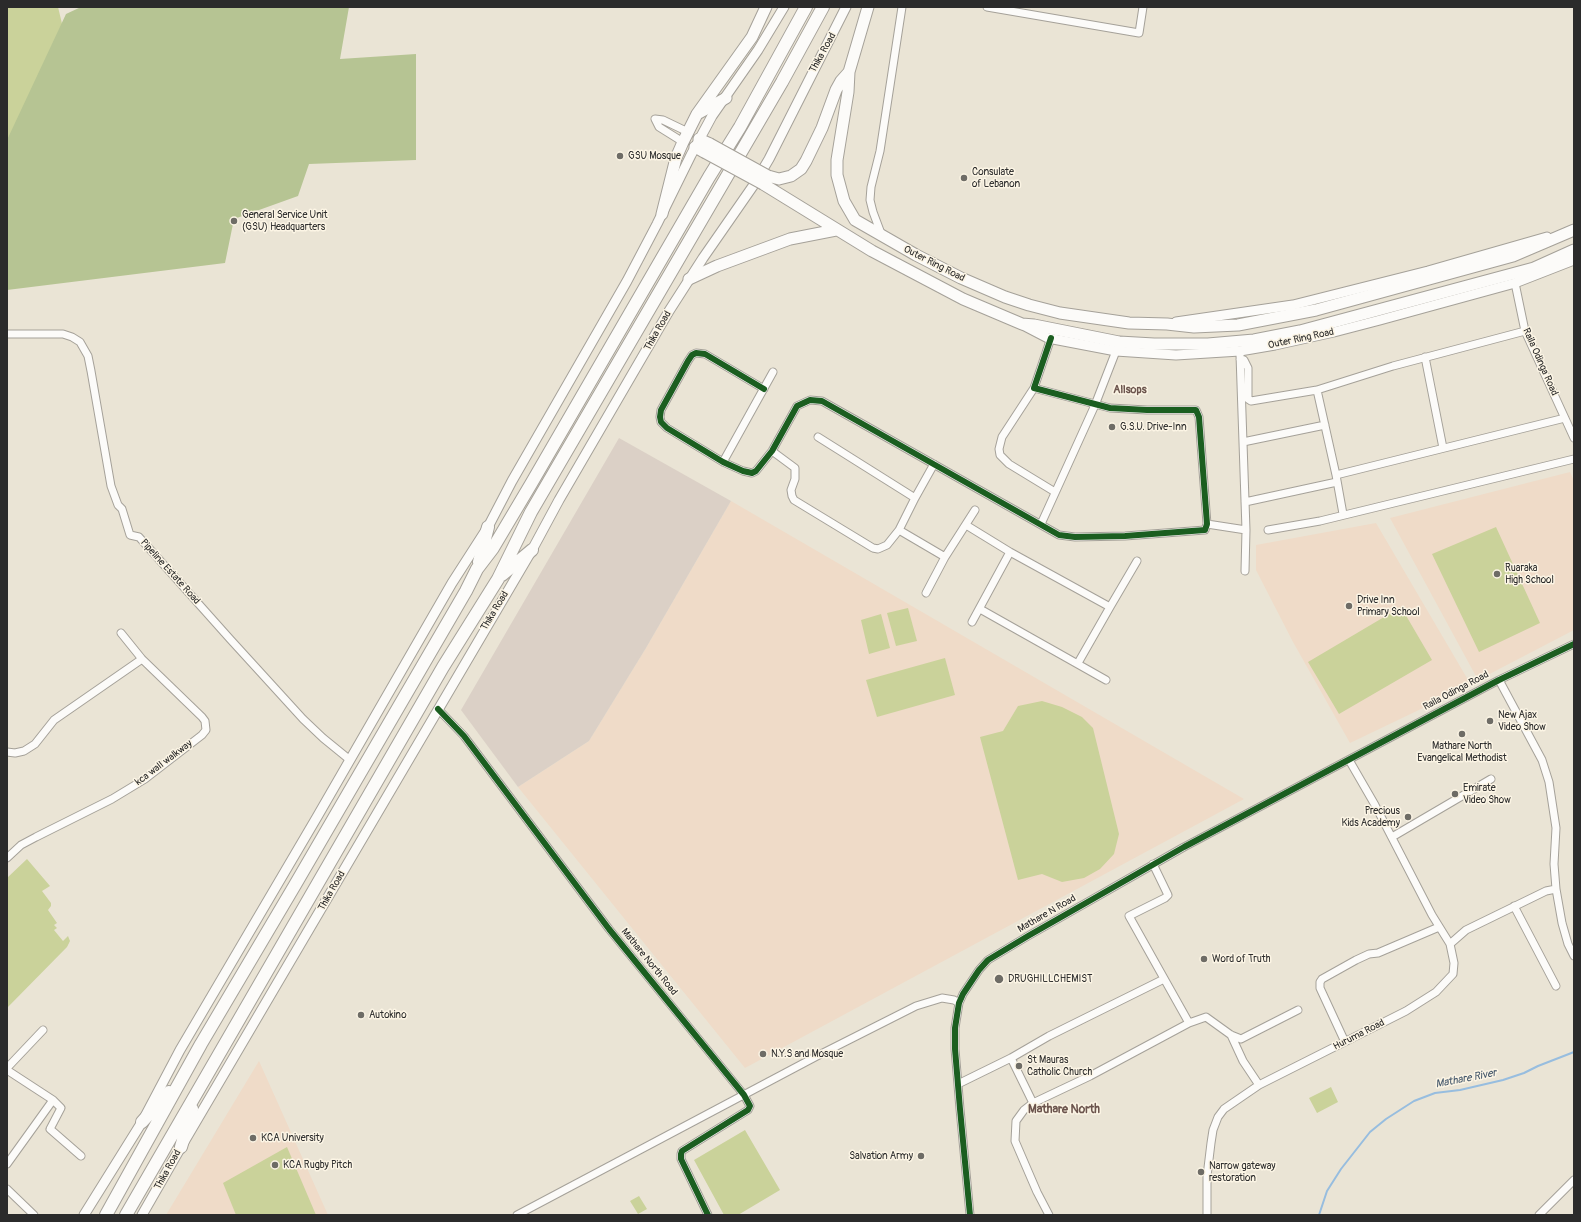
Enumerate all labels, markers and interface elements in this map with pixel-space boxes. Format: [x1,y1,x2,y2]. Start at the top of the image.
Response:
street label: Thika Road [807,31,839,75]
place label: GSU Mosque [628,150,681,162]
marker: GSU Mosque [615,151,625,161]
place label: Consulate of Lebanon [972,166,1020,190]
marker: Consulate of Lebanon [959,173,969,183]
place label: General Service Unit (GSU) Headquarters [242,209,328,232]
marker: General Service Unit (GSU) Headquarters [229,216,239,226]
street label: Outer Ring Road [901,243,967,285]
street label: Thika Road [642,309,674,353]
street label: Outer Ring Road [1267,326,1335,352]
street label: Raila Odinga Road [1520,326,1560,398]
district label: Allsops [1113,383,1147,397]
place label: G.S.U. Drive-Inn [1120,421,1187,433]
marker: G.S.U. Drive-Inn [1107,422,1117,432]
street label: Pipeline Estate Road [138,537,202,607]
place label: Ruaraka High School [1505,562,1554,586]
marker: Ruaraka High School [1492,569,1502,579]
street label: Thika Road [479,589,511,633]
place label: Drive Inn Primary School [1357,594,1420,618]
marker: Drive Inn Primary School [1344,601,1354,611]
street label: Raila Odinga Road [1421,669,1491,713]
place label: New Ajax Video Show [1498,709,1546,732]
marker: New Ajax Video Show [1485,716,1495,726]
marker: Mathare North Evangelical Methodist [1457,729,1467,739]
street label: kca wall walkway [133,738,195,788]
place label: Mathare North Evangelical Methodist [1417,740,1507,764]
place label: Emirate Video Show [1463,782,1511,806]
marker: Emirate Video Show [1450,789,1460,799]
place label: Precious Kids Academy [1341,805,1400,828]
marker: Precious Kids Academy [1403,812,1413,822]
street label: Thika Road [316,869,348,913]
street label: Mathare N Road [1016,893,1078,935]
street label: Mathare North Road [618,926,680,998]
place label: Word of Truth [1212,953,1271,965]
marker: Word of Truth [1199,954,1209,964]
marker: DRUGHILLCHEMIST [993,973,1005,985]
place label: DRUGHILLCHEMIST [1008,973,1093,985]
place label: Autokino [369,1009,407,1021]
marker: Autokino [356,1010,366,1020]
street label: Huruma Road [1331,1017,1387,1053]
place label: N.Y.S and Mosque [771,1048,843,1060]
marker: N.Y.S and Mosque [758,1049,768,1059]
place label: St Mauras Catholic Church [1027,1054,1092,1078]
marker: St Mauras Catholic Church [1014,1061,1024,1071]
water label: Mathare River [1434,1067,1498,1091]
district label: Mathare North [1028,1103,1100,1117]
place label: KCA University [261,1132,324,1144]
marker: KCA University [248,1133,258,1143]
street label: Thika Road [152,1148,184,1192]
place label: Salvation Army [849,1150,913,1162]
marker: Salvation Army [916,1151,926,1161]
place label: KCA Rugby Pitch [283,1159,352,1171]
marker: KCA Rugby Pitch [270,1160,280,1170]
place label: Narrow gateway restoration [1209,1160,1276,1184]
marker: Narrow gateway restoration [1196,1167,1206,1177]

